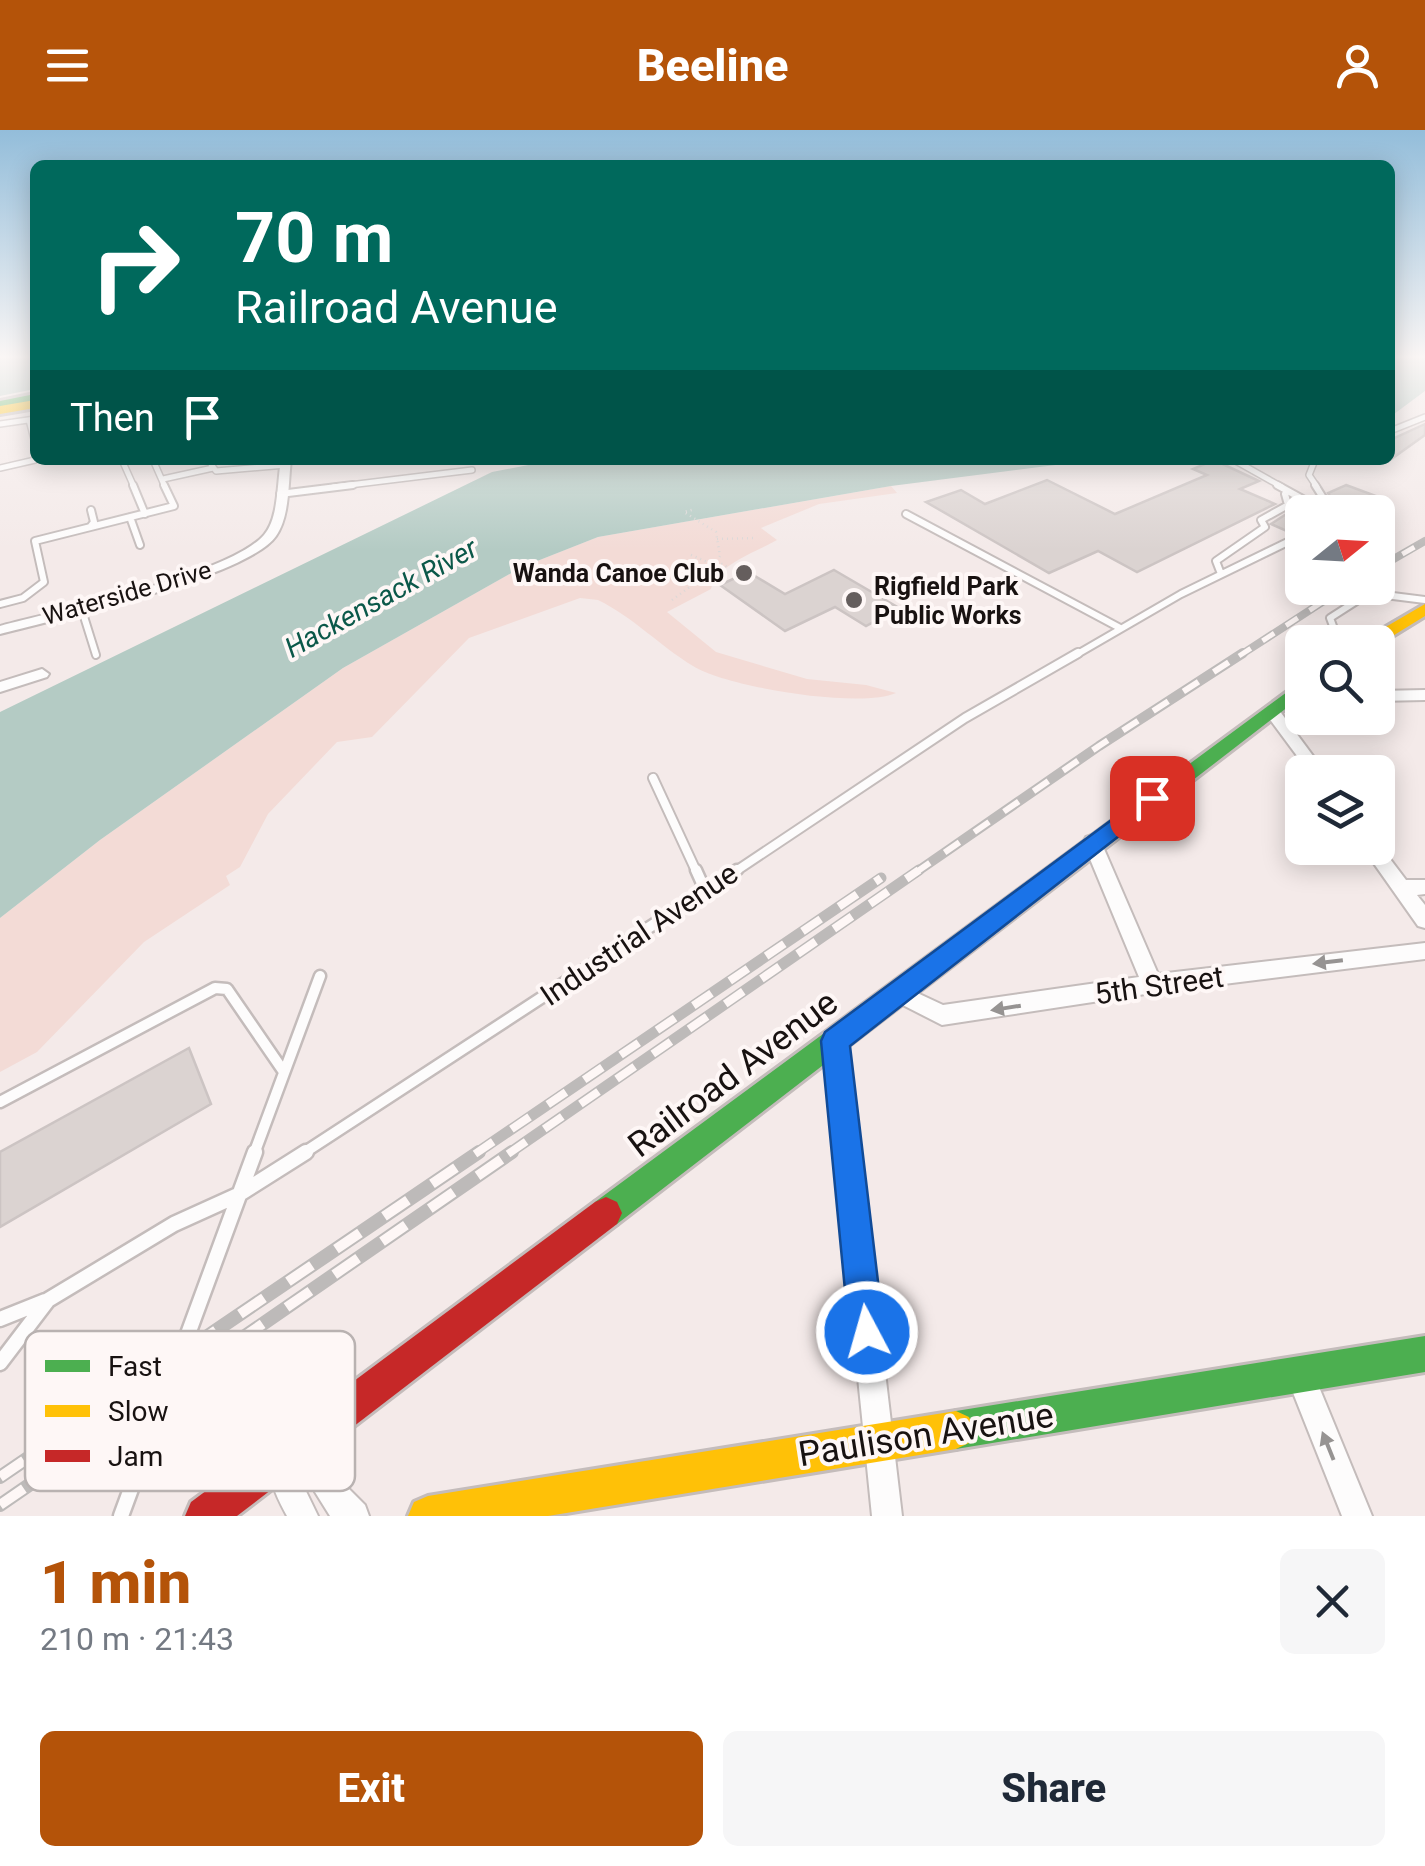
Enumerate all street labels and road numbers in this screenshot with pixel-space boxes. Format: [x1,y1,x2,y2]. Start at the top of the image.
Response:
street label: Waterside Drive [39,555,215,631]
street label: Industrial Avenue [534,855,744,1013]
street label: 5th Street [1092,959,1226,1011]
street label: Railroad Avenue [620,982,846,1166]
street label: Paulison Avenue [796,1395,1056,1475]

